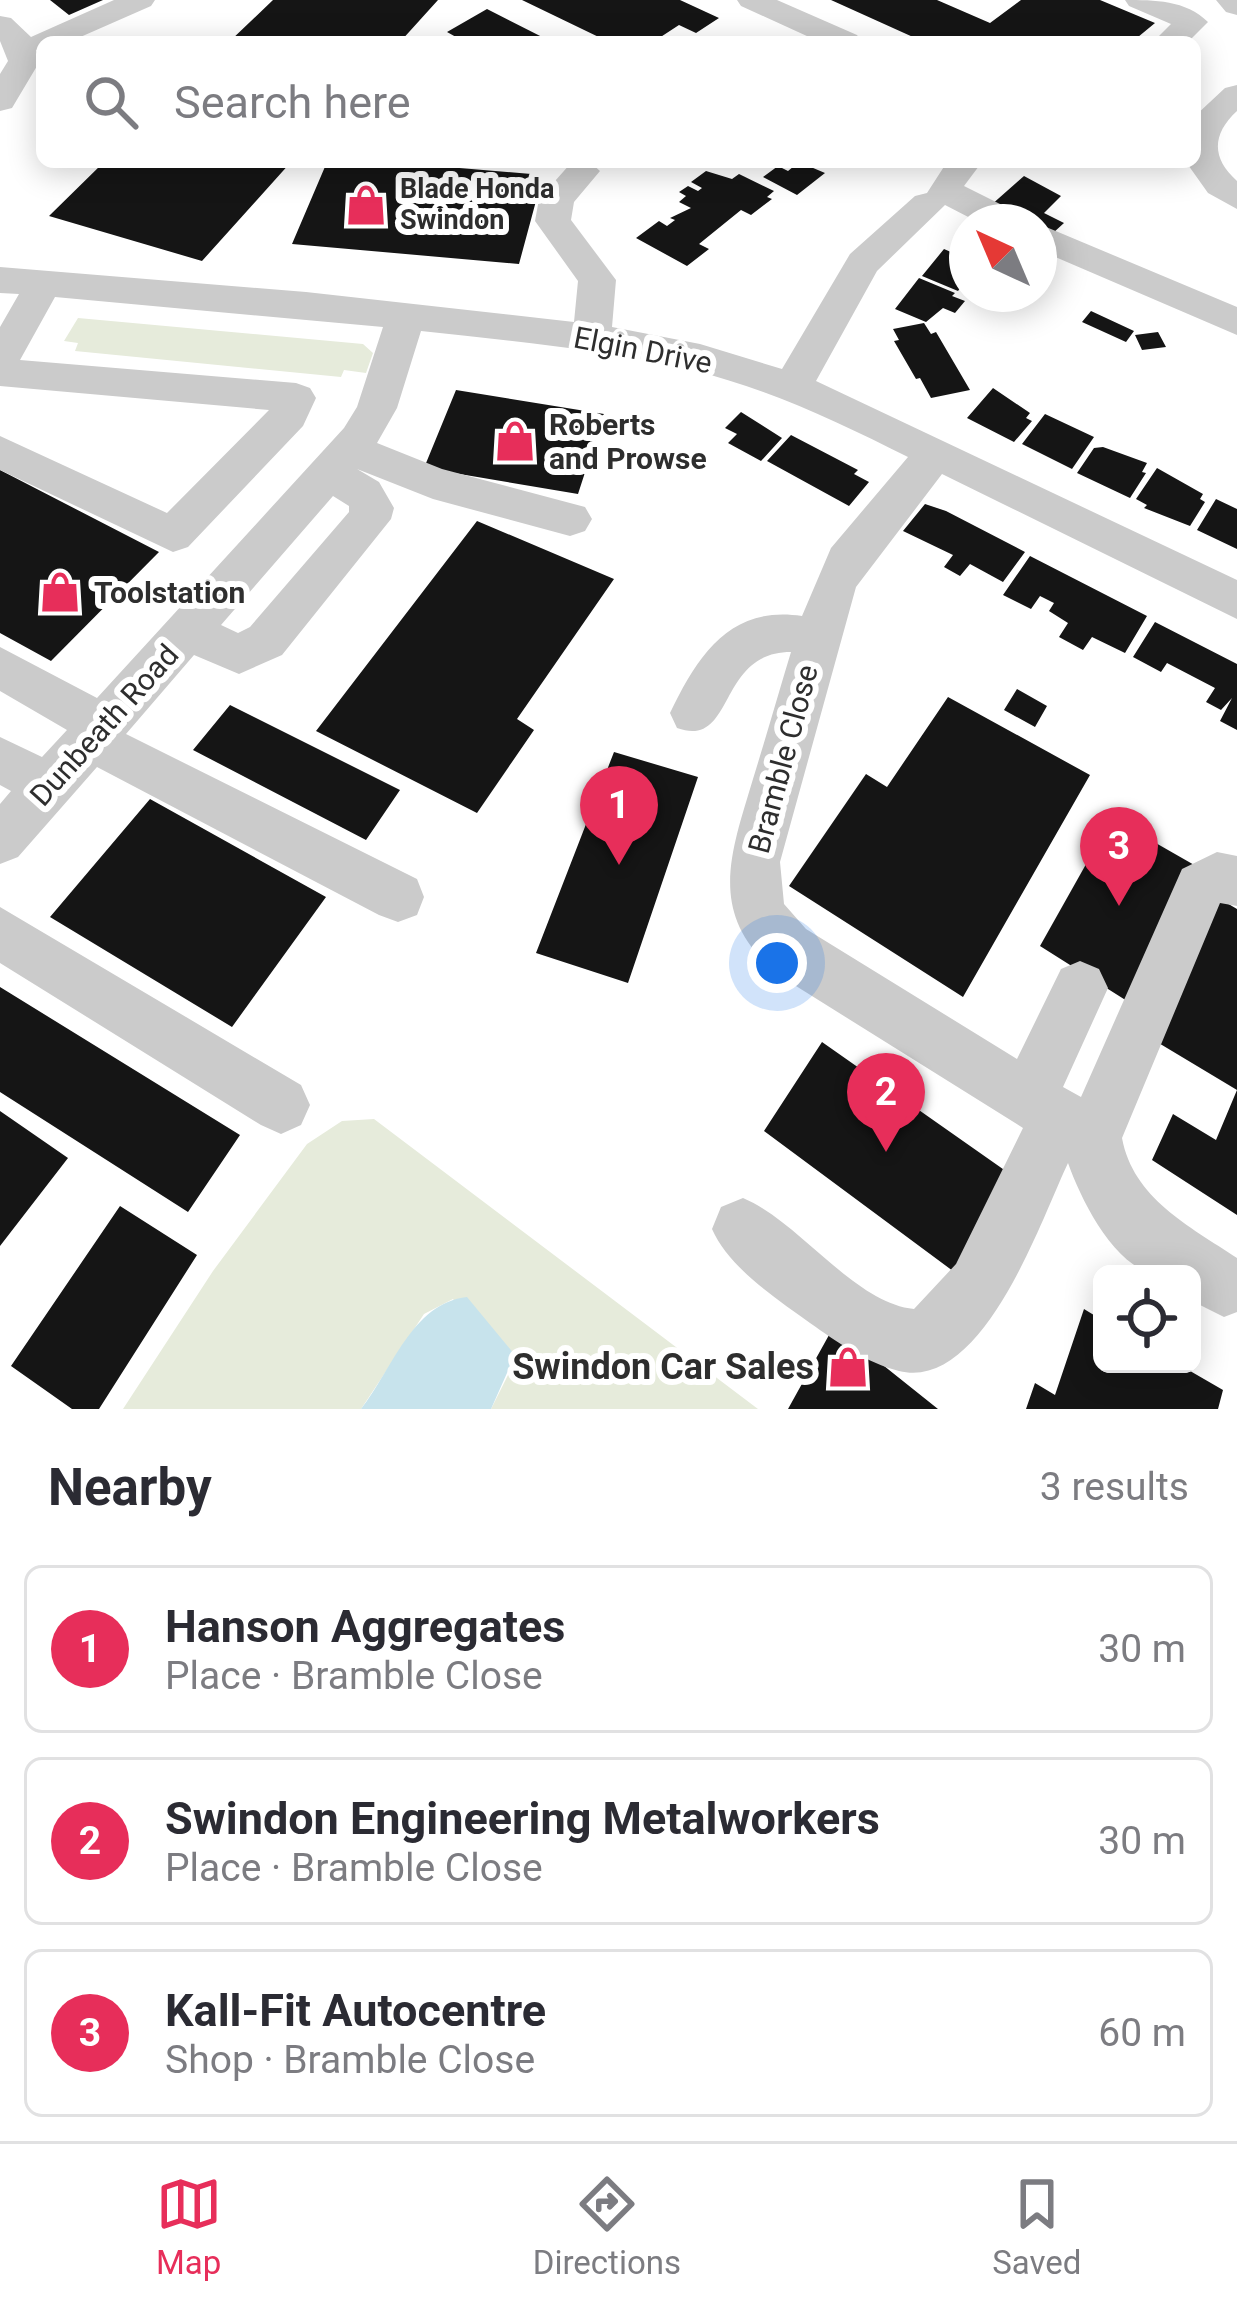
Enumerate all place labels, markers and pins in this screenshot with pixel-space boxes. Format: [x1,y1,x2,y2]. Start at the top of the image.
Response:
place label: Blade Honda Swindon [400,173,554,236]
shop icon: Blade Honda Swindon [343,182,389,228]
place label: Roberts and Prowse [549,407,707,476]
shop icon: Roberts and Prowse [492,418,538,464]
shop icon: Toolstation [37,569,83,615]
place label: Toolstation [94,575,245,610]
pin: 1 [580,766,658,865]
pin: 3 [1080,807,1158,906]
pin: 2 [847,1053,925,1152]
shop icon: Swindon Car Sales [825,1344,871,1390]
place label: Swindon Car Sales [512,1346,814,1388]

